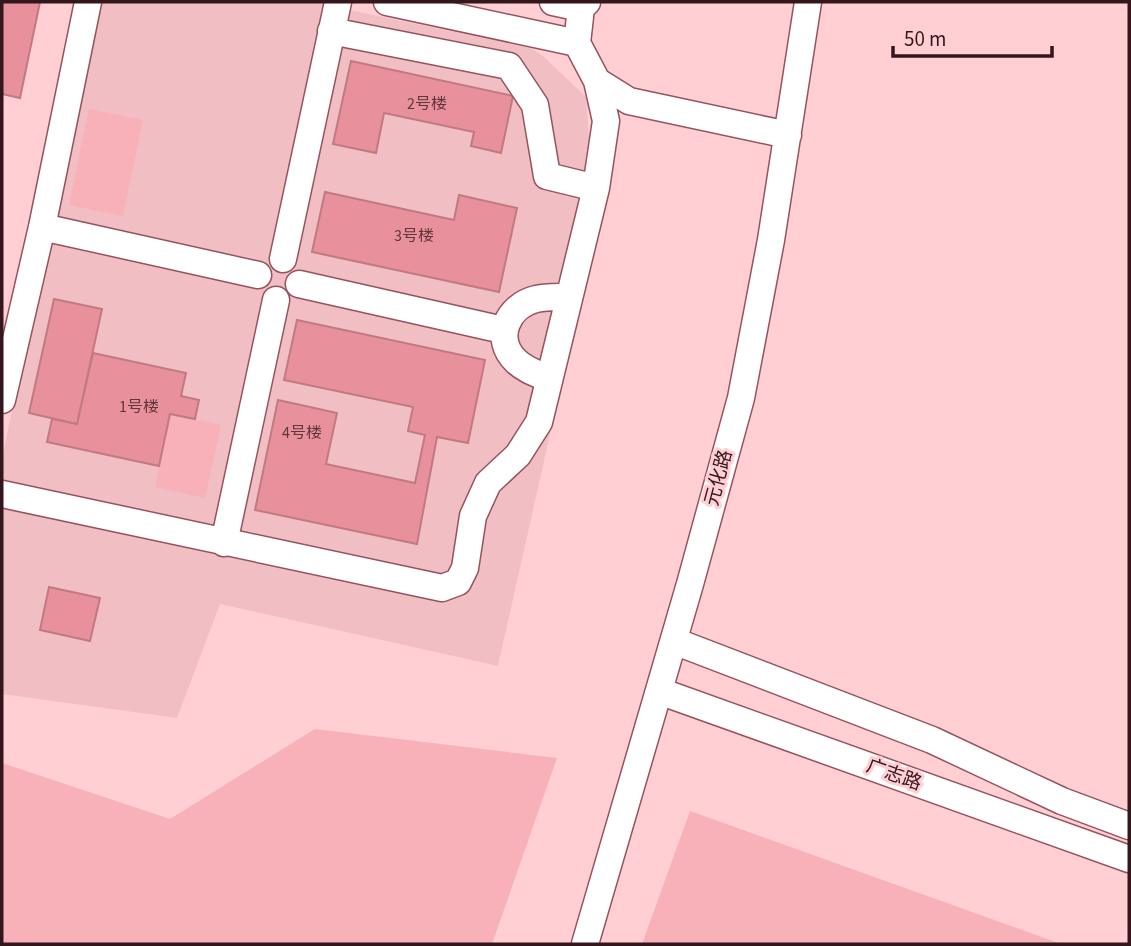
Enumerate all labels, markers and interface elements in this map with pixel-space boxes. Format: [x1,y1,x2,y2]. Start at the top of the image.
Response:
scale bar [893,14,1052,58]
text: 50 m [904,24,946,54]
house number: 2号楼 [407,93,447,115]
house number: 3号楼 [394,225,434,247]
house number: 1号楼 [119,396,159,418]
house number: 4号楼 [282,422,322,444]
street label: 元化路 [699,447,739,509]
street label: 广志路 [863,753,925,797]

